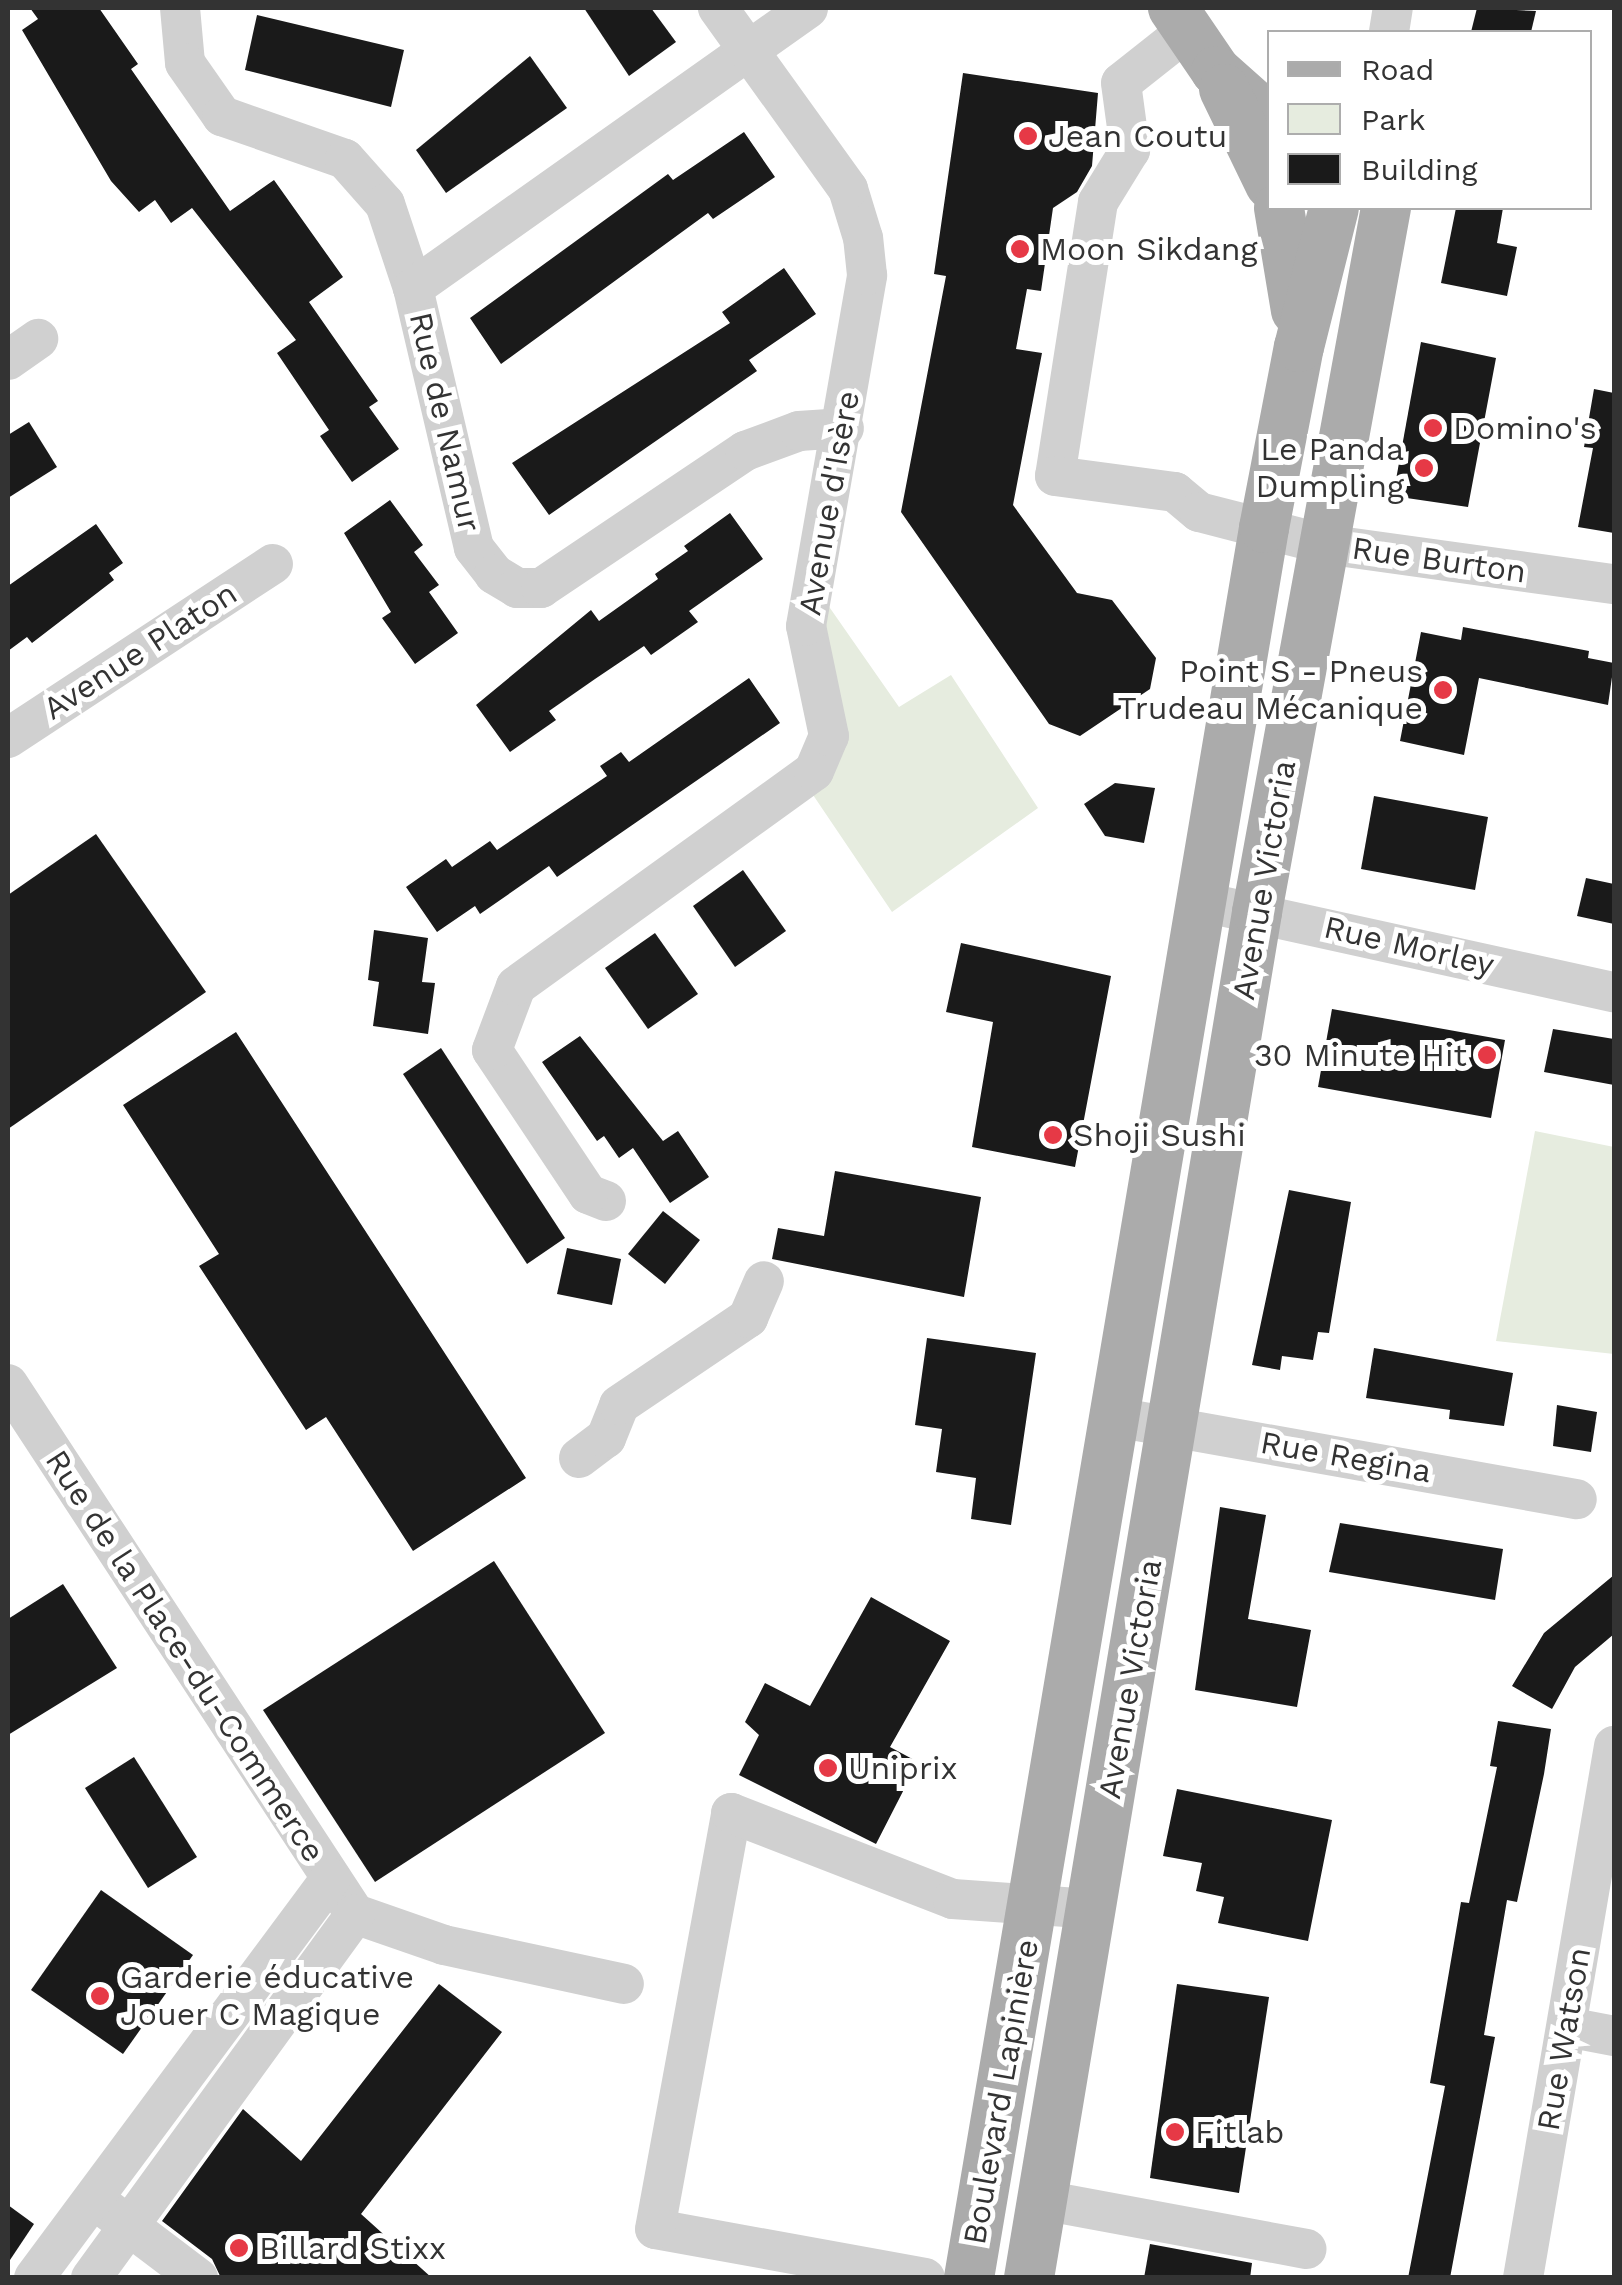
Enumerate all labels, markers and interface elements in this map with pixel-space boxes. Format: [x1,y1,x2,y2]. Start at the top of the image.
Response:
legend [1267,30,1592,210]
text: Road [1361,52,1434,87]
text: Park [1361,102,1426,137]
place label: Jean Coutu [1048,117,1227,155]
marker: Jean Coutu [1017,125,1039,147]
text: Building [1361,152,1478,187]
place label: Moon Sikdang [1040,230,1258,268]
marker: Moon Sikdang [1009,238,1031,260]
street label: Rue de Namur [401,308,489,536]
street label: Avenue d'Isère [790,388,868,618]
place label: Domino's [1453,409,1597,447]
marker: Domino's [1422,417,1444,439]
place label: Le Panda Dumpling [1255,431,1404,506]
marker: Le Panda Dumpling [1413,457,1435,479]
street label: Rue Burton [1350,529,1528,591]
street label: Avenue Platon [36,574,244,728]
place label: Point S - Pneus Trudeau Mécanique [1118,653,1423,728]
marker: Point S - Pneus Trudeau Mécanique [1432,679,1454,701]
street label: Avenue Victoria [1224,757,1304,1003]
street label: Rue Morley [1320,908,1498,984]
place label: 30 Minute Hit [1254,1036,1467,1074]
marker: 30 Minute Hit [1476,1044,1498,1066]
place label: Shoji Sushi [1073,1116,1246,1154]
marker: Shoji Sushi [1042,1124,1064,1146]
street label: Rue Regina [1258,1423,1434,1491]
street label: Rue de la Place-du-Commerce [37,1443,333,1869]
street label: Avenue Victoria [1090,1556,1170,1802]
place label: Uniprix [848,1749,958,1787]
marker: Uniprix [817,1757,839,1779]
street label: Boulevard Lapinière [955,1936,1047,2248]
street label: Rue Watson [1529,1944,1599,2134]
place label: Garderie éducative Jouer C Magique [120,1959,414,2034]
marker: Garderie éducative Jouer C Magique [89,1985,111,2007]
place label: Fitlab [1195,2113,1284,2151]
marker: Fitlab [1164,2121,1186,2143]
place label: Billard Stixx [259,2229,446,2267]
marker: Billard Stixx [228,2237,250,2259]

